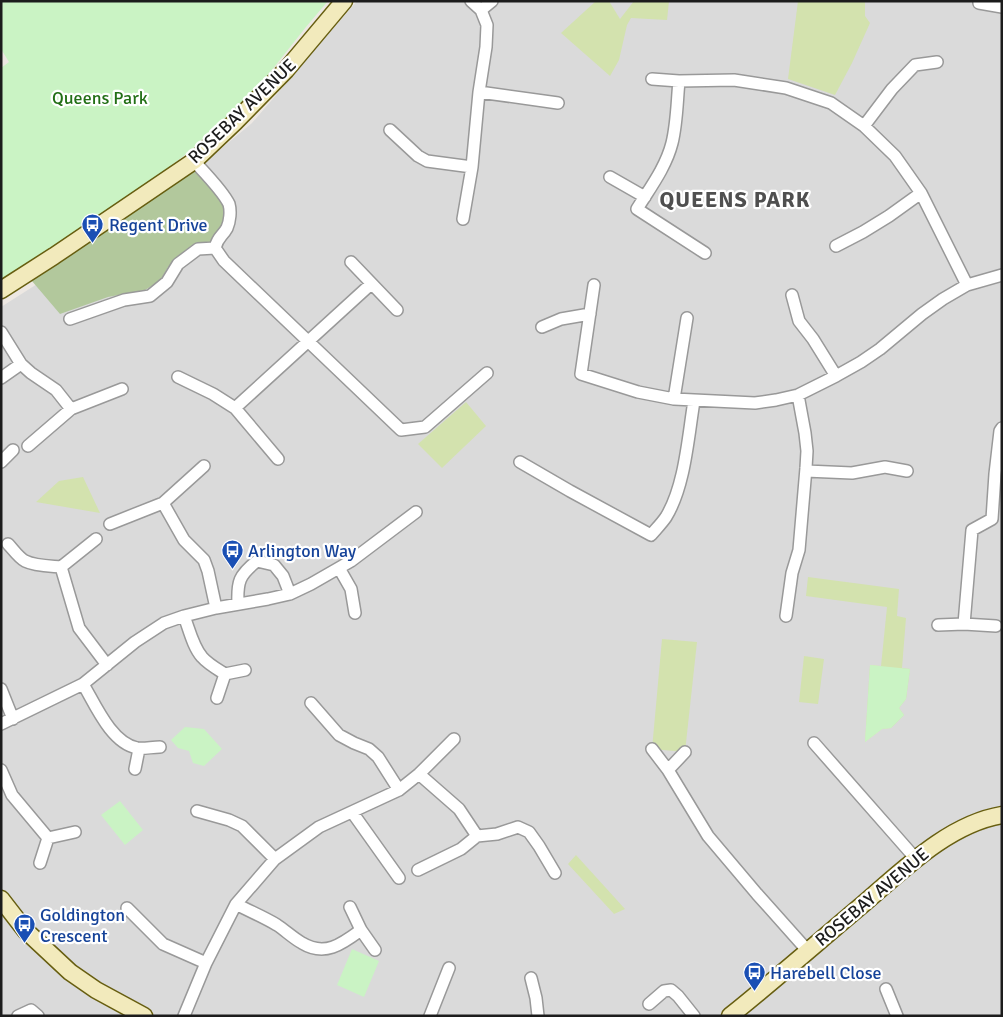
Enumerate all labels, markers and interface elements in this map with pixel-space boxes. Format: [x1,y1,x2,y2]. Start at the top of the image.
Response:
street label: ROSEBAY AVENUE [183,54,301,168]
park label: Queens Park [52,87,148,109]
district label: QUEENS PARK [659,186,811,213]
bus stop icon: Regent Drive [81,213,105,244]
place label: Regent Drive [109,214,207,236]
bus stop icon: Arlington Way [220,539,244,570]
place label: Arlington Way [248,540,357,562]
street label: ROSEBAY AVENUE [811,843,933,951]
place label: Goldington Crescent [40,904,125,947]
bus stop icon: Goldington Crescent [12,913,36,944]
bus stop icon: Harebell Close [742,961,766,992]
place label: Harebell Close [770,962,882,984]

